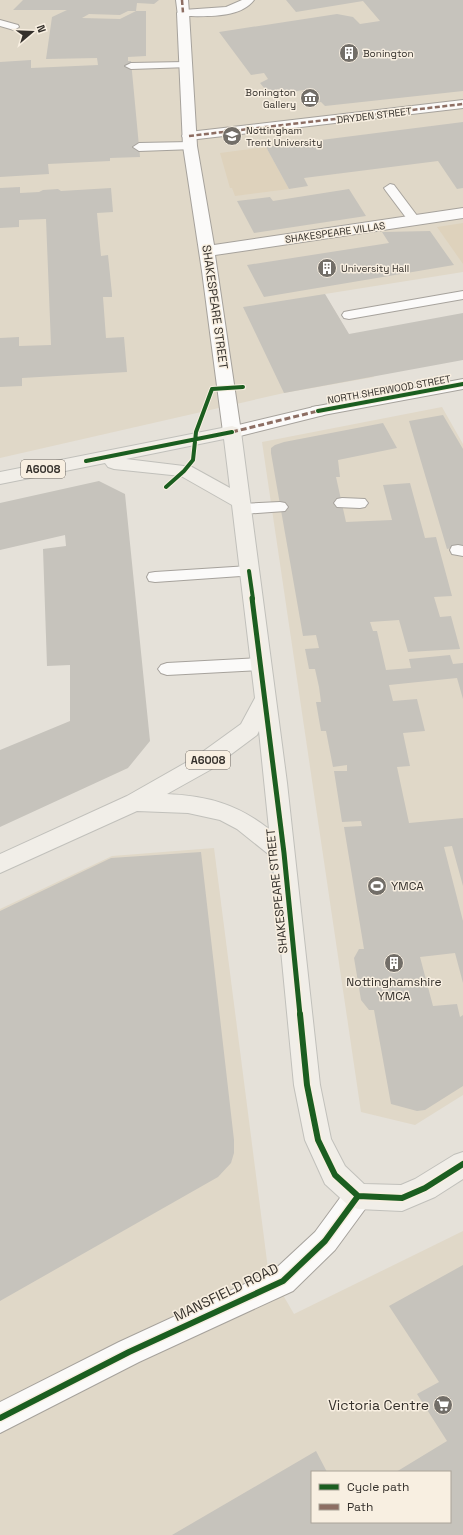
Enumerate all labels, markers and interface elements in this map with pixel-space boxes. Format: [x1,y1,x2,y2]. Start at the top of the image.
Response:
north arrow [12,12,52,52]
text: N [34,23,49,35]
building icon: Bonington [338,42,360,64]
place label: Bonington [363,47,414,60]
place label: Bonington Gallery [245,86,296,111]
museum icon: Bonington Gallery [299,87,321,109]
street label: DRYDEN STREET [336,104,412,127]
place label: Nottingham Trent University [246,124,322,149]
school or university icon: Nottingham Trent University [221,125,243,147]
street label: SHAKESPEARE VILLAS [284,219,386,246]
street label: SHAKESPEARE STREET [198,244,232,370]
building icon: University Hall [316,257,338,279]
place label: University Hall [341,262,409,275]
street label: NORTH SHERWOOD STREET [326,372,452,407]
road number: A6008 [21,460,65,478]
road number: A6008 [186,751,230,769]
street label: SHAKESPEARE STREET [262,828,292,954]
sports icon: YMCA [366,875,388,897]
place label: YMCA [391,878,424,894]
building icon: Nottinghamshire YMCA [383,952,405,974]
place label: Nottinghamshire YMCA [346,974,442,1004]
street label: MANSFIELD ROAD [171,1259,281,1325]
supermarket icon: Victoria Centre [432,1394,454,1416]
place label: Victoria Centre [328,1396,429,1414]
legend [311,1471,451,1523]
text: Cycle path [347,1479,409,1495]
text: Path [347,1499,373,1515]

